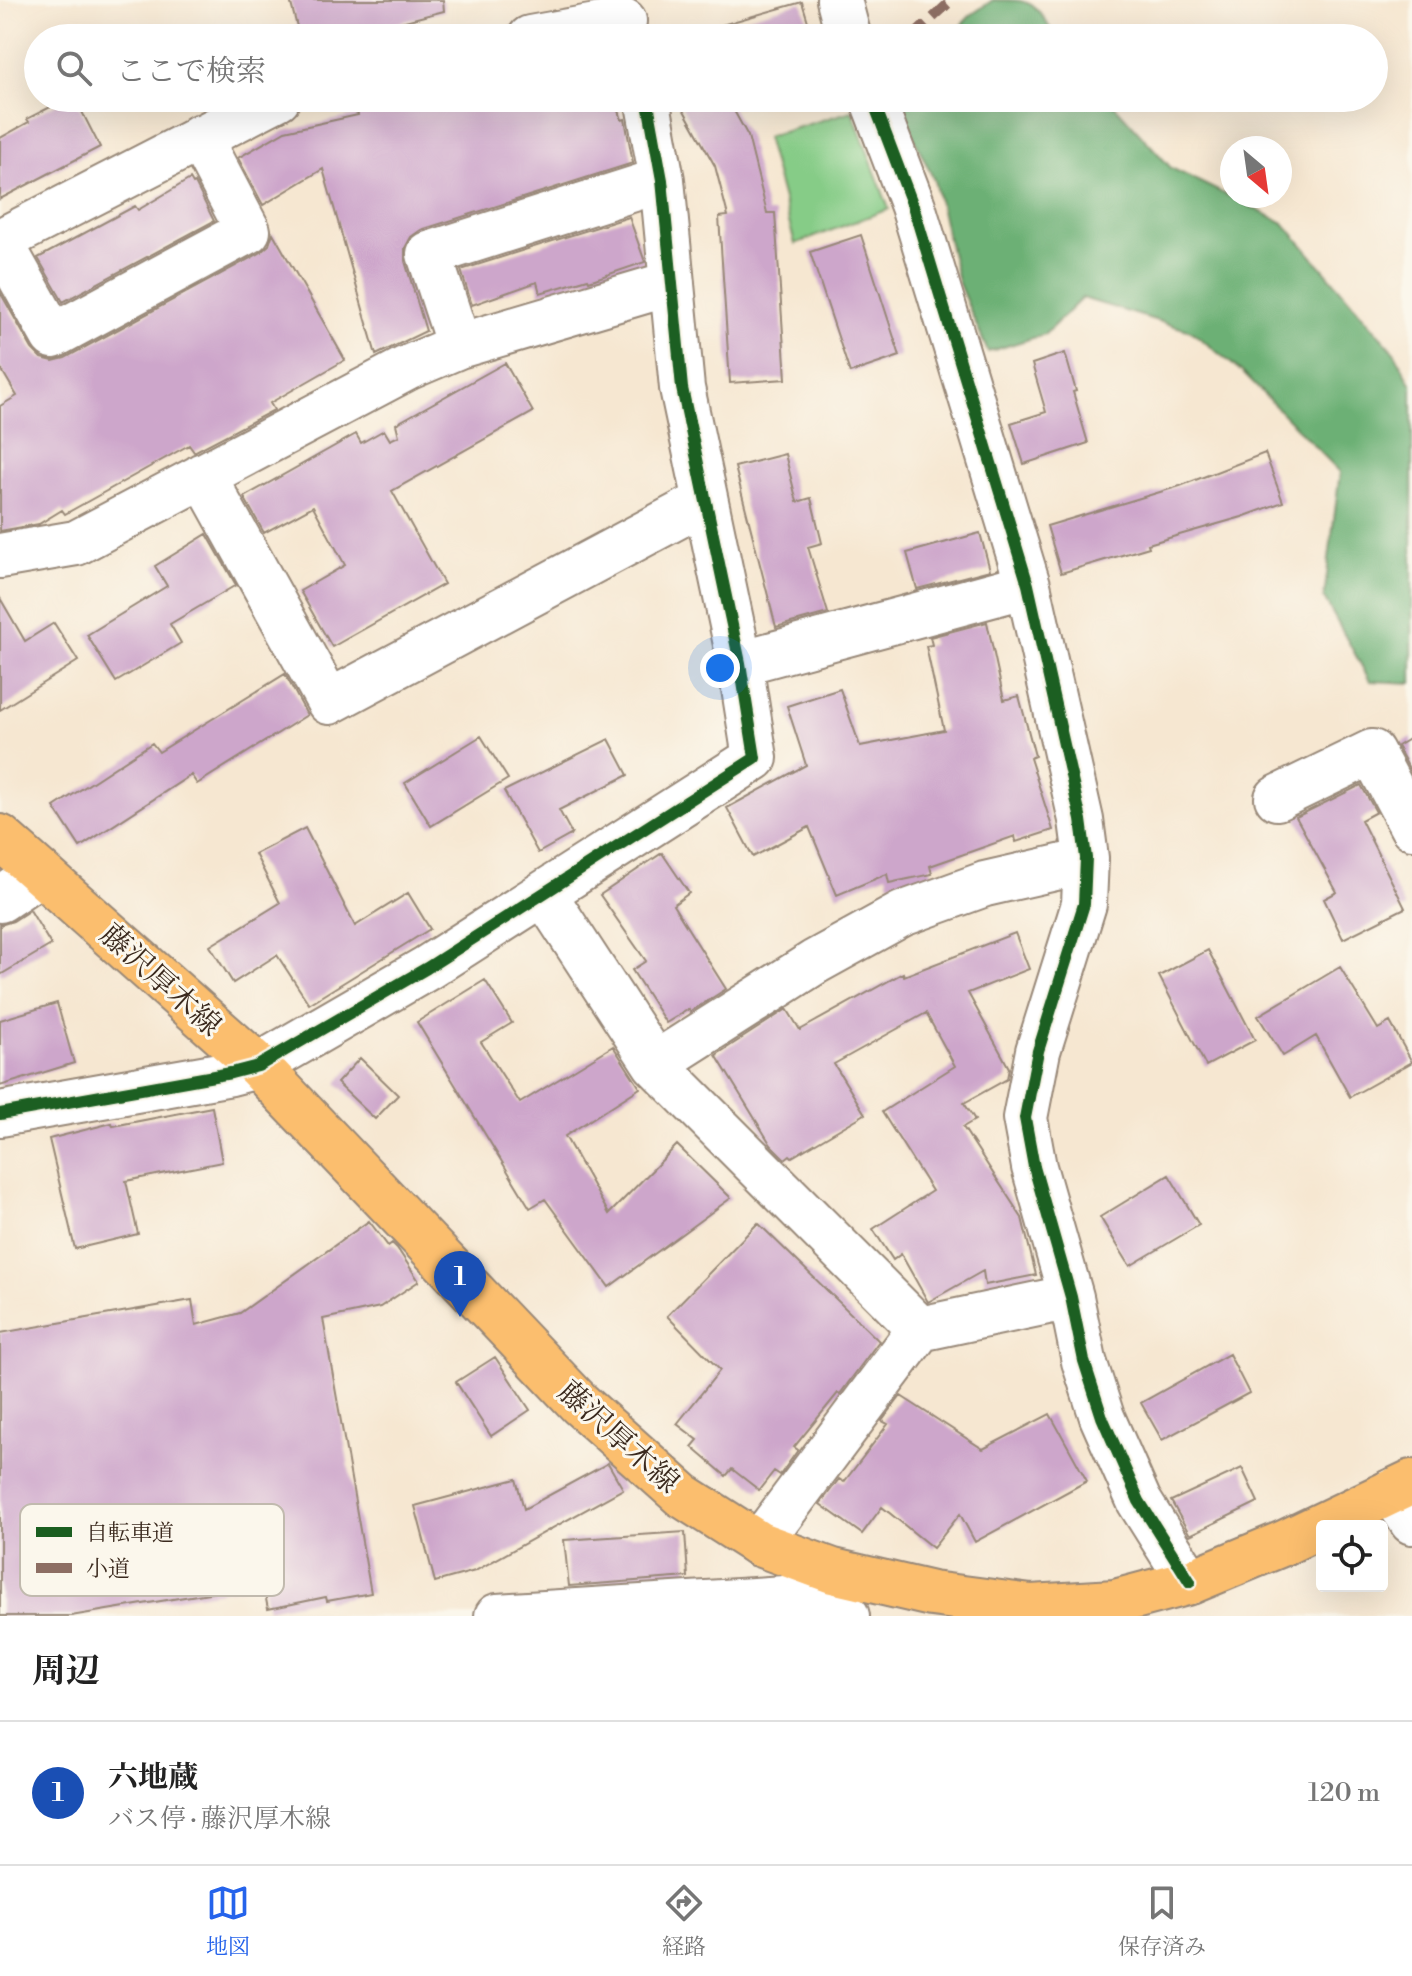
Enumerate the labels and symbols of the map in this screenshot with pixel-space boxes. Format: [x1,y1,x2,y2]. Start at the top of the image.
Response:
north arrow [1220,136,1292,208]
your location [700,648,740,688]
street label: 藤沢厚木線 [92,916,229,1045]
pin: 1 [434,1251,486,1317]
street label: 藤沢厚木線 [550,1373,687,1502]
legend [20,1504,284,1596]
text: 自転車道 [86,1520,174,1547]
text: 小道 [86,1556,130,1583]

